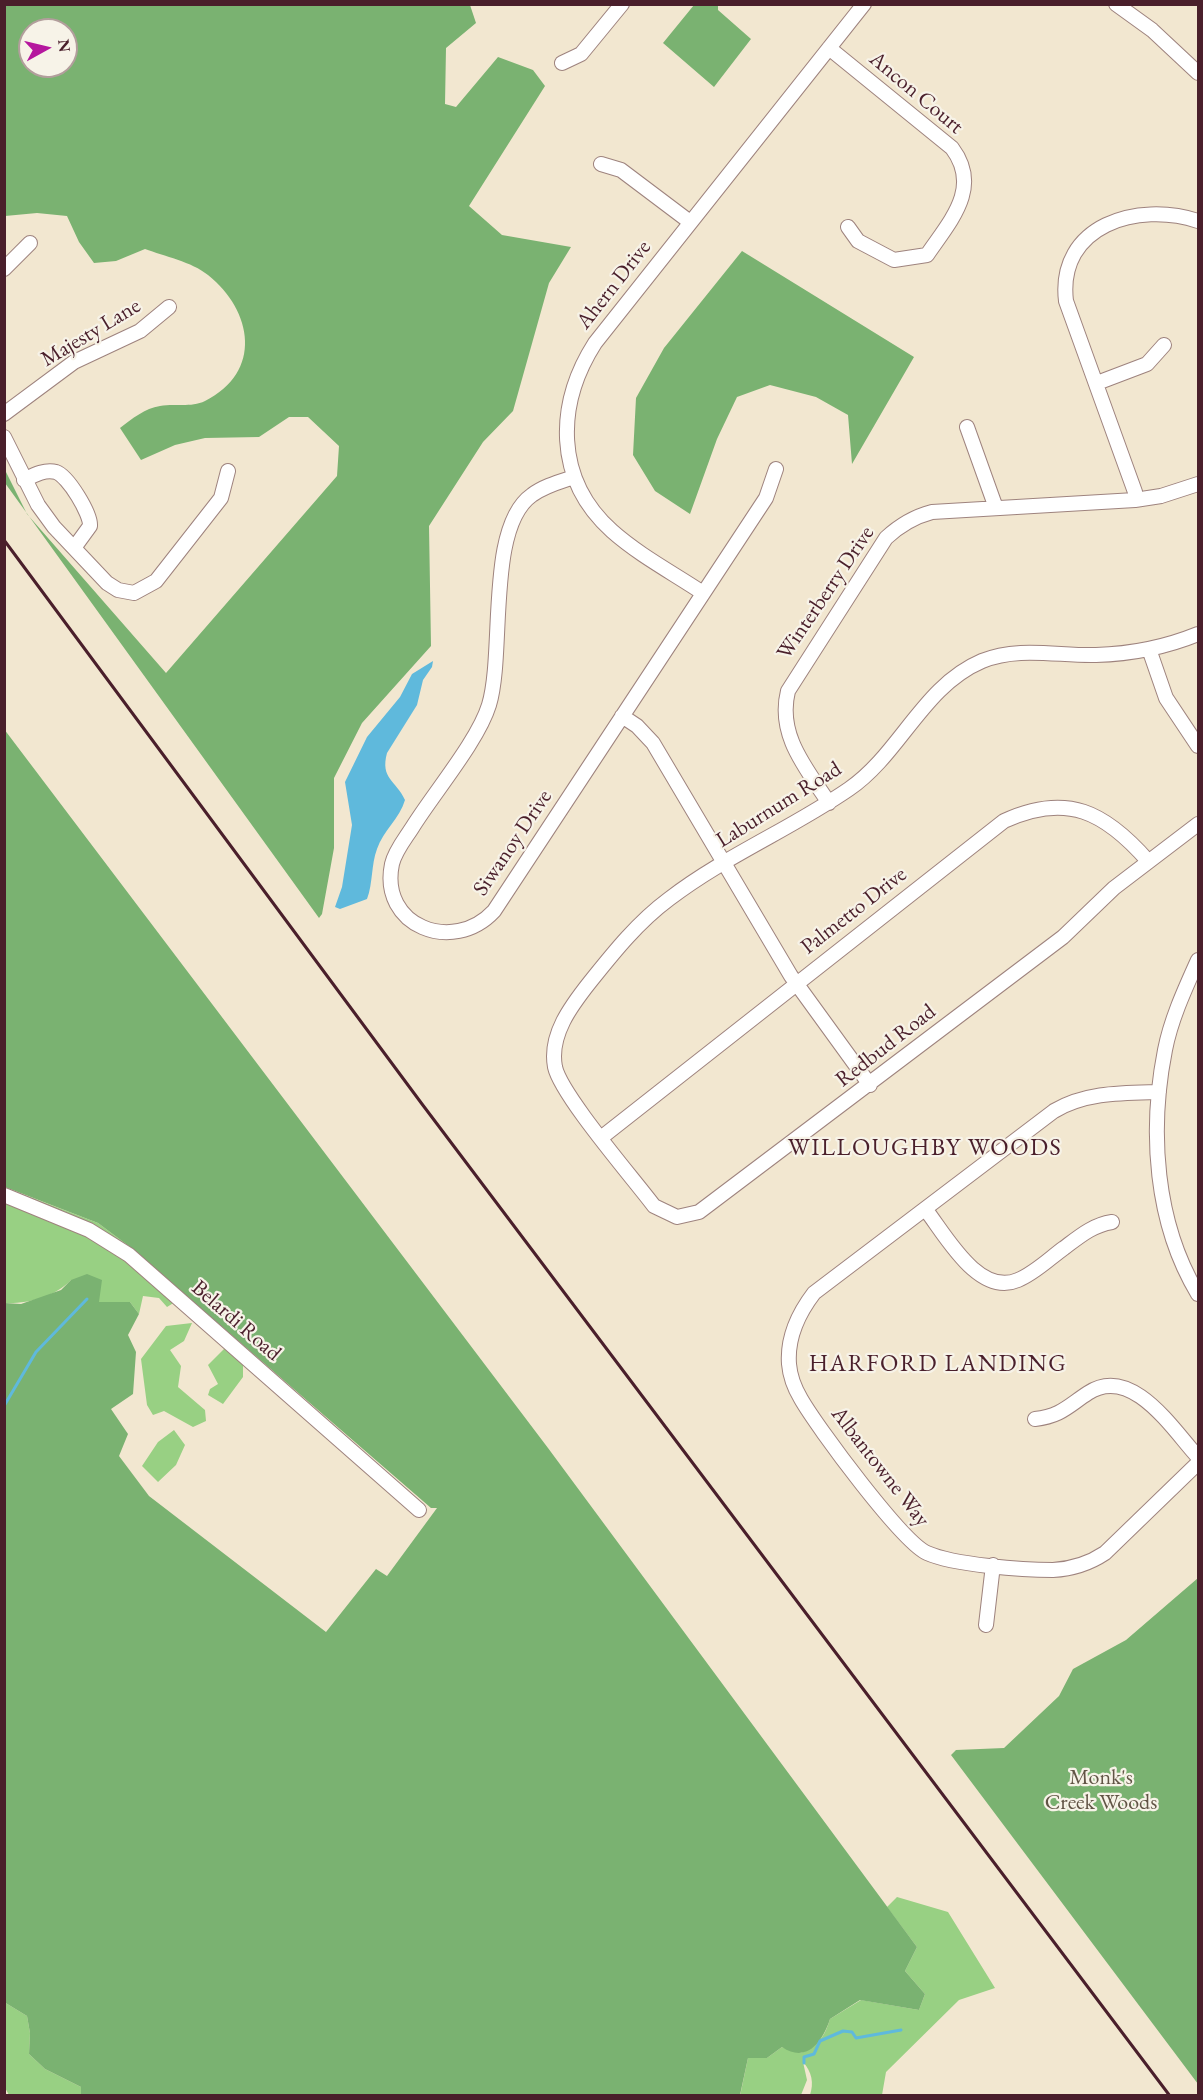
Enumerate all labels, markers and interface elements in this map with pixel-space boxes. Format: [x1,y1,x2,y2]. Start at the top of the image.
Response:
north arrow [18,18,78,78]
text: N [53,38,76,54]
street label: Ancon Court [864,46,968,140]
street label: Ahern Drive [571,235,657,335]
street label: Majesty Lane [36,293,146,373]
street label: Winterberry Drive [772,521,880,665]
street label: Laburnum Road [712,756,846,854]
street label: Siwanoy Drive [468,785,558,901]
street label: Palmetto Drive [796,862,912,960]
street label: Redbud Road [831,999,941,1093]
district label: WILLOUGHBY WOODS [788,1134,1062,1162]
street label: Belardi Road [186,1275,286,1367]
district label: HARFORD LANDING [809,1350,1067,1378]
street label: Albantowne Way [825,1402,935,1532]
park label: Monk's Creek Woods [1045,1765,1157,1816]

